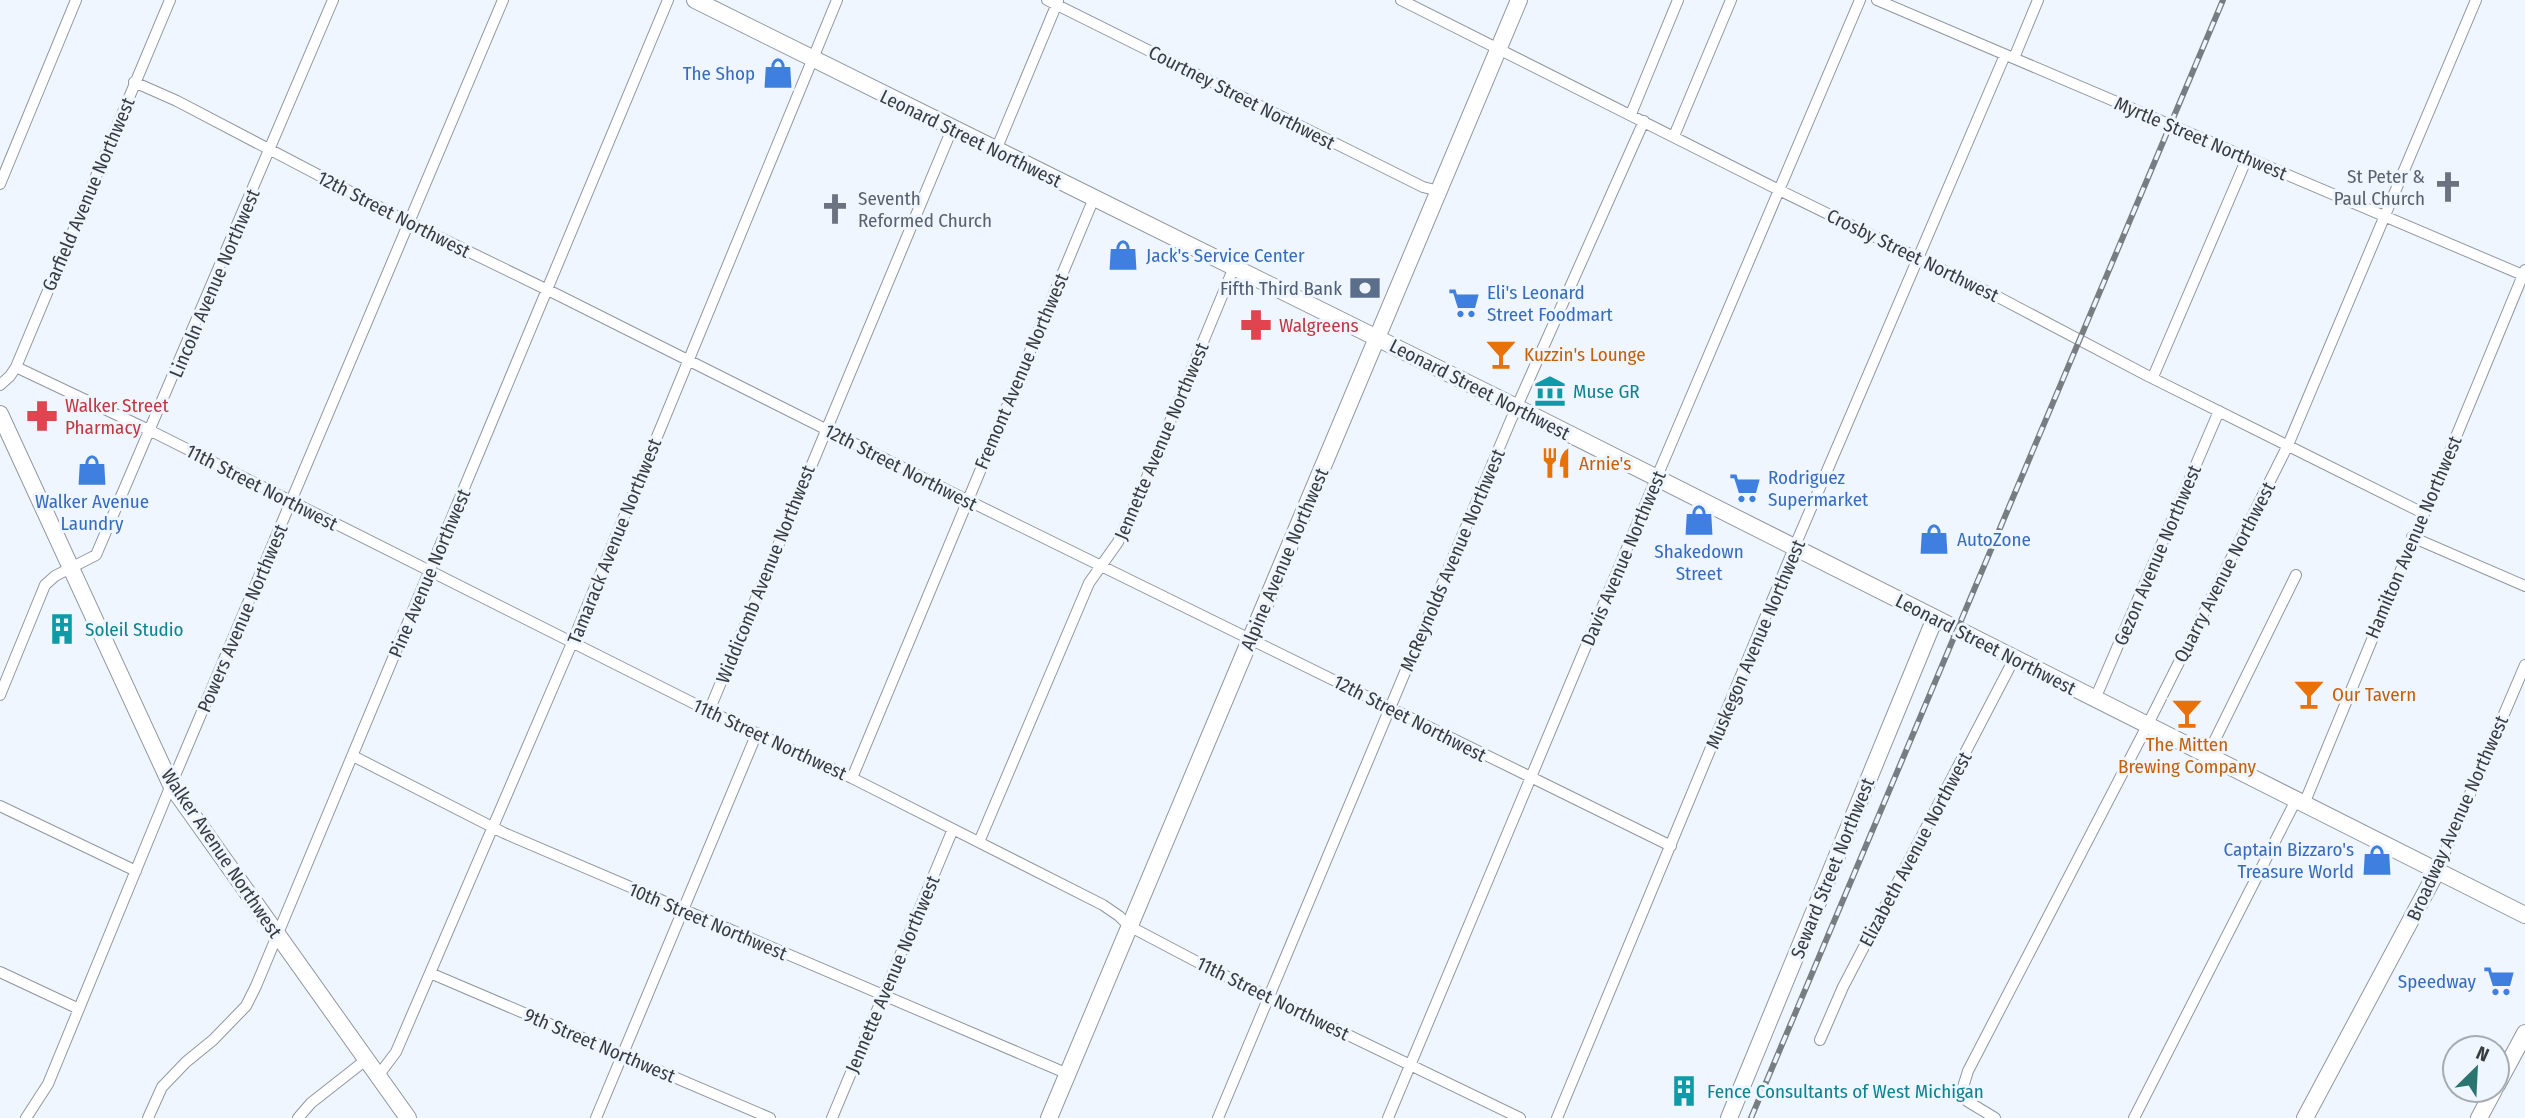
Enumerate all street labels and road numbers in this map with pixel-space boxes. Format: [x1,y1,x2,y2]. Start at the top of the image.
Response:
street label: Courtney Street Northwest [1145,40,1339,155]
street label: Leonard Street Northwest [876,84,1066,193]
street label: Myrtle Street Northwest [2111,92,2291,186]
street label: Garfield Avenue Northwest [37,93,140,294]
street label: 12th Street Northwest [314,166,475,263]
street label: Lincoln Avenue Northwest [164,185,265,381]
street label: Crosby Street Northwest [1823,204,2003,307]
street label: Fremont Avenue Northwest [970,269,1073,473]
street label: Leonard Street Northwest [1386,334,1574,445]
street label: Jennette Avenue Northwest [1109,338,1214,543]
street label: 12th Street Northwest [821,419,982,516]
street label: Hamilton Avenue Northwest [2360,432,2467,642]
street label: Tamarack Avenue Northwest [563,434,667,647]
street label: 11th Street Northwest [182,439,342,536]
street label: McReynolds Avenue Northwest [1395,445,1510,675]
street label: Widdicomb Avenue Northwest [711,461,820,687]
street label: Gezon Avenue Northwest [2109,461,2206,649]
street label: Alpine Avenue Northwest [1236,464,1334,654]
street label: Davis Avenue Northwest [1576,467,1671,649]
street label: Quarry Avenue Northwest [2169,477,2280,666]
street label: Pine Avenue Northwest [384,485,476,661]
street label: Powers Avenue Northwest [192,520,293,716]
street label: Muskegon Avenue Northwest [1701,536,1810,752]
street label: Leonard Street Northwest [1892,589,2080,700]
street label: 12th Street Northwest [1330,670,1491,767]
street label: 11th Street Northwest [689,694,851,785]
street label: Broadway Avenue Northwest [2402,711,2513,924]
street label: Elizabeth Avenue Northwest [1854,747,1977,951]
street label: Walker Avenue Northwest [156,764,287,943]
street label: Seward Street Northwest [1786,774,1880,962]
street label: Jennette Avenue Northwest [840,871,945,1076]
street label: 10th Street Northwest [625,878,791,966]
street label: 11th Street Northwest [1193,952,1354,1046]
street label: 9th Street Northwest [521,1003,679,1088]

